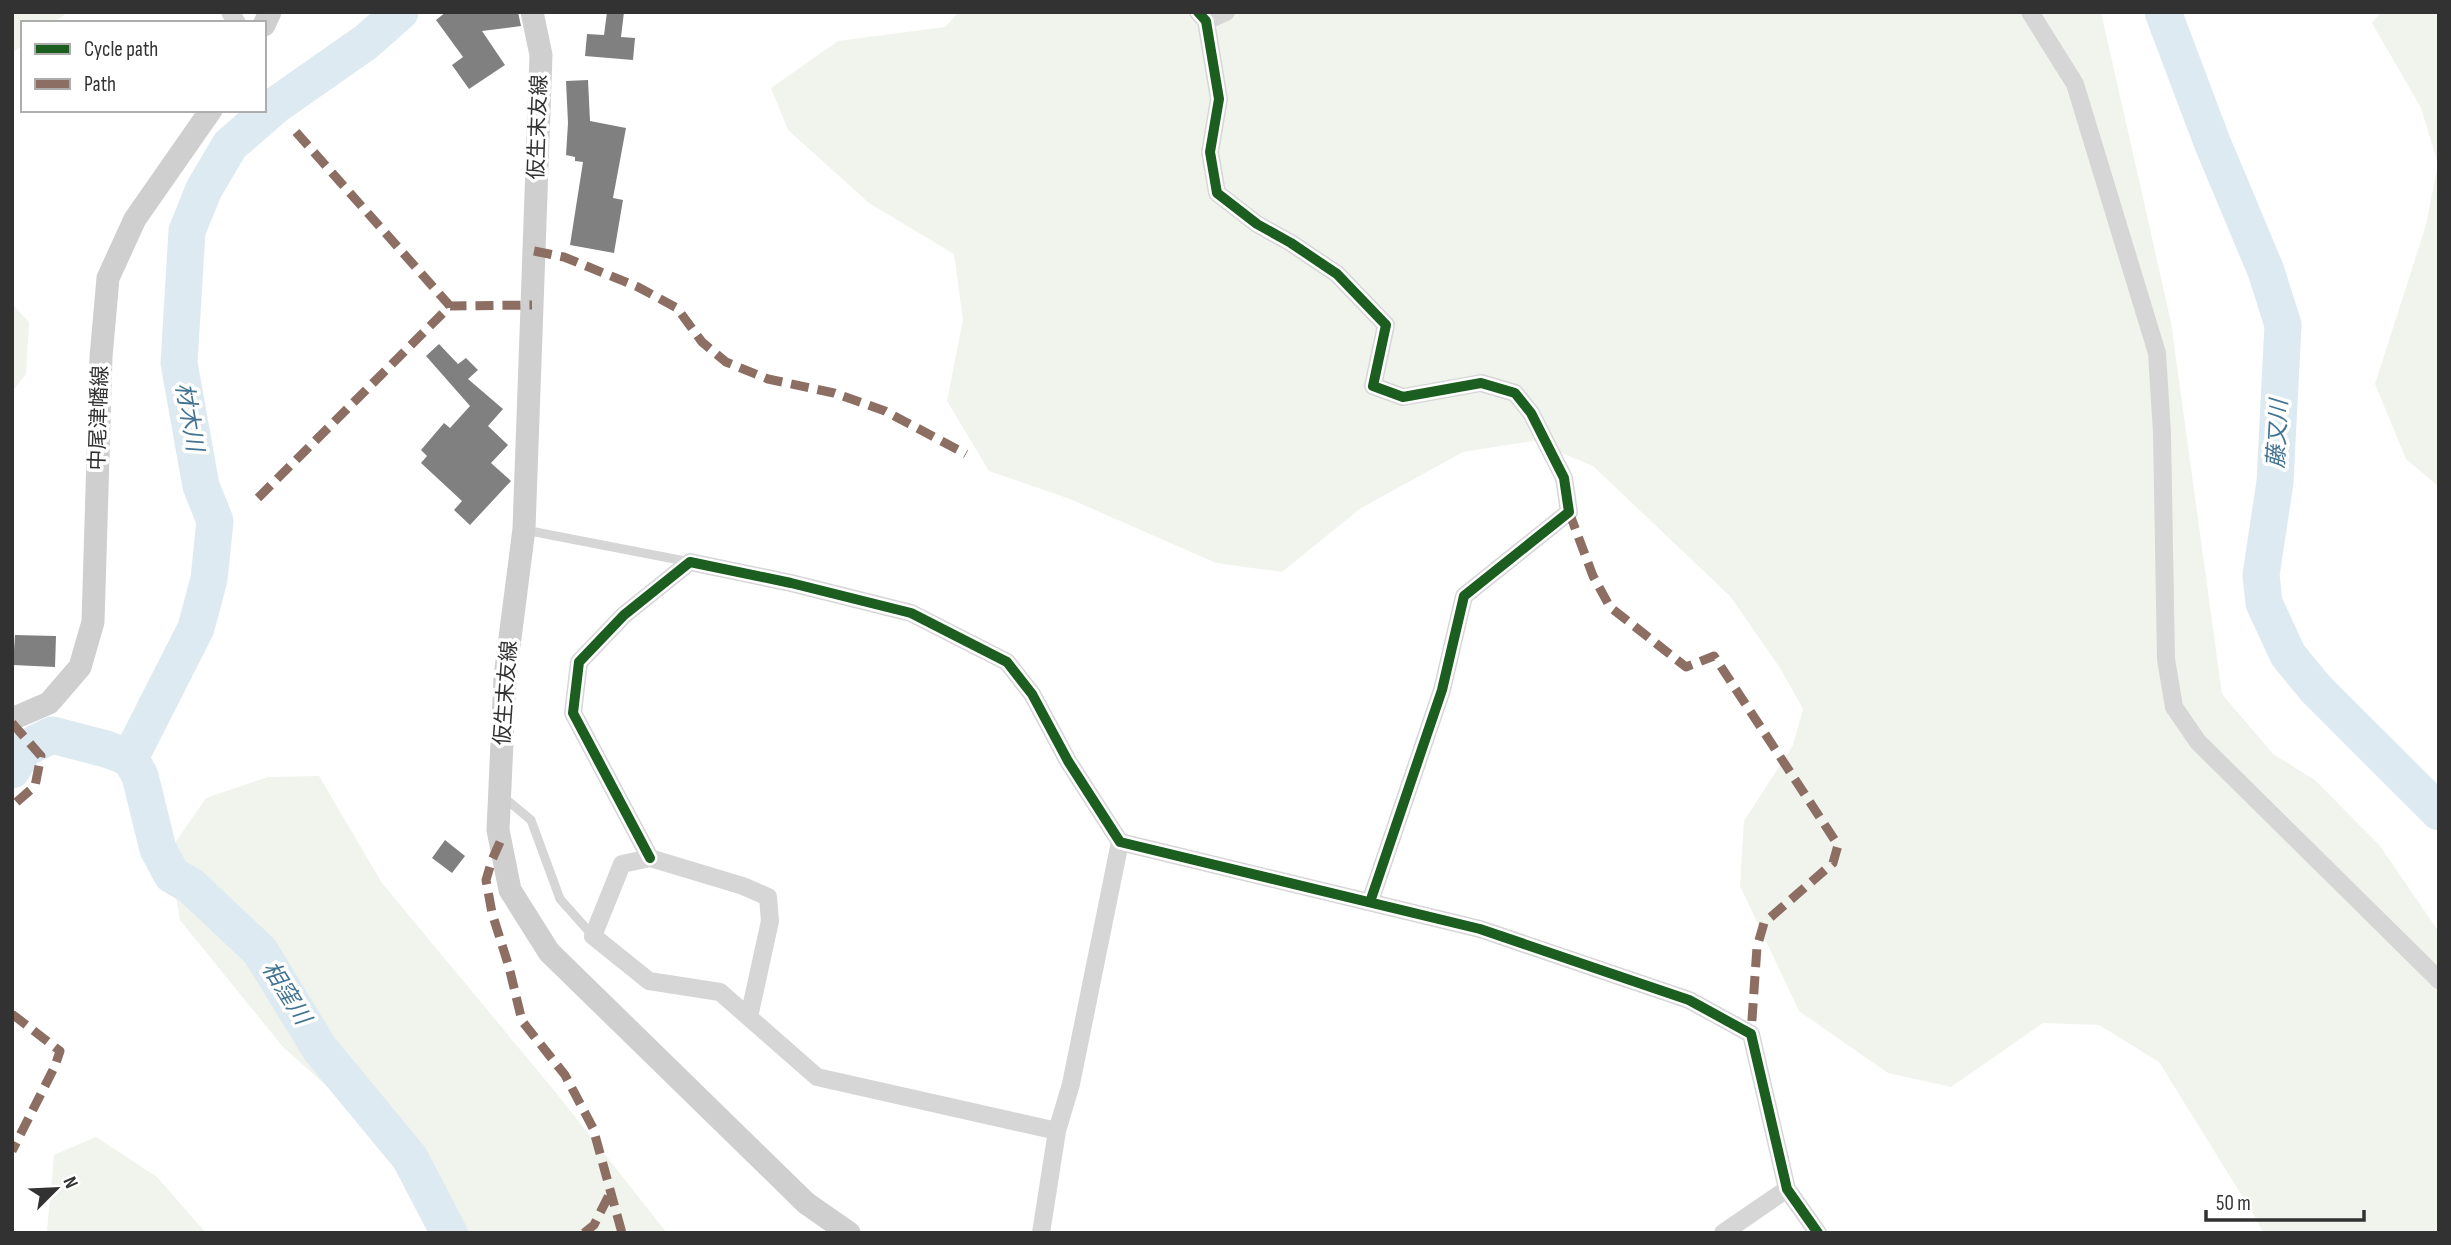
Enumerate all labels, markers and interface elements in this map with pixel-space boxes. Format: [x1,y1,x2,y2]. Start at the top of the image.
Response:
legend [21,21,266,112]
text: Cycle path [84,37,158,62]
text: Path [84,72,116,97]
street label: 仮生末友線 [524,74,552,180]
street label: 中尾津幡線 [85,365,113,471]
water label: 材木川 [169,381,209,456]
water label: 藤又川 [2262,396,2294,469]
street label: 仮生末友線 [490,640,522,746]
water label: 相窪川 [256,956,318,1032]
north arrow [21,1154,91,1224]
text: N [58,1173,83,1192]
scale bar [2206,1178,2364,1222]
text: 50 m [2216,1191,2251,1216]

